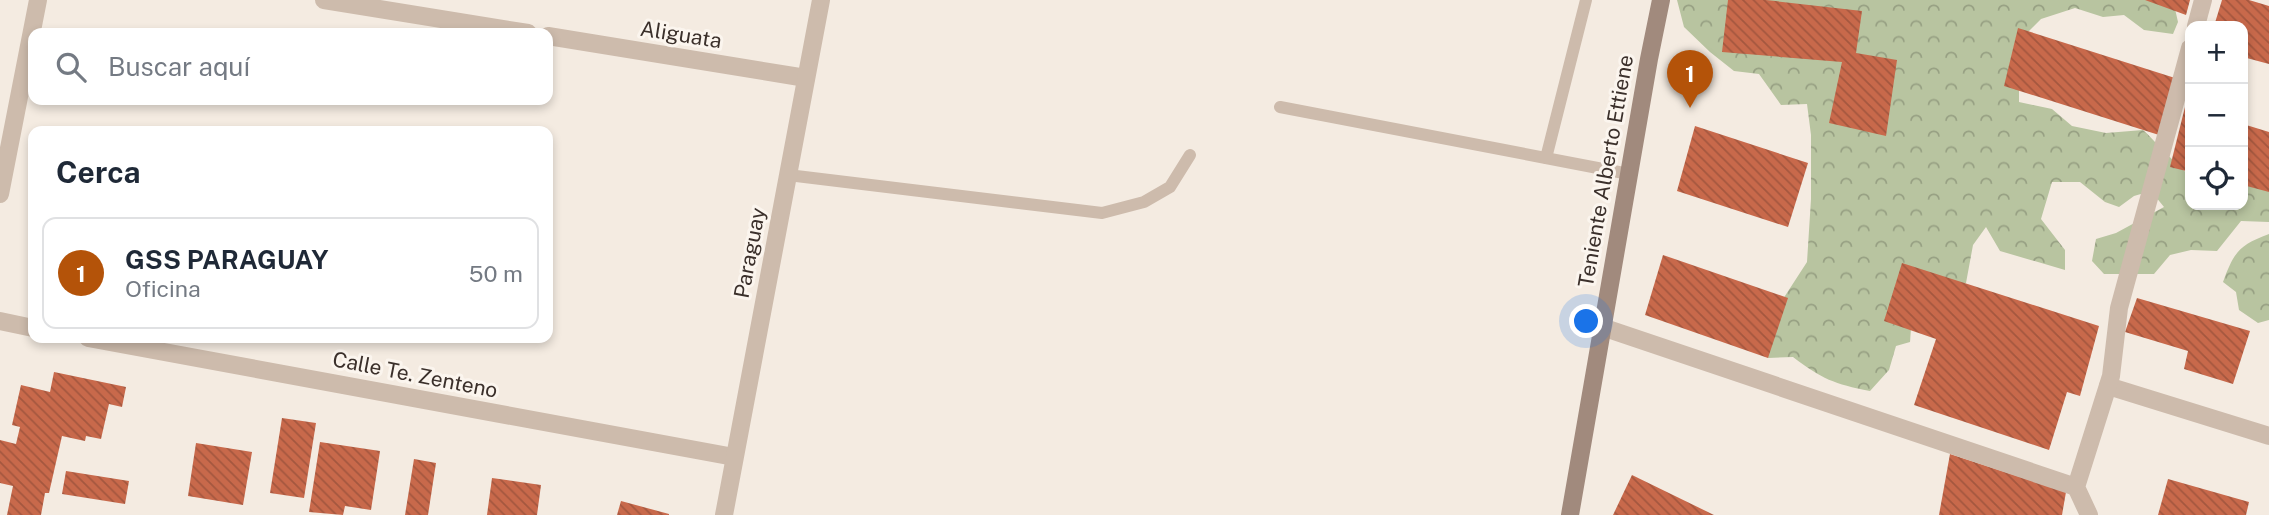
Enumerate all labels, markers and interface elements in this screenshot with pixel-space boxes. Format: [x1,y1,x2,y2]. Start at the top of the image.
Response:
street label: Aliguata [639,16,724,53]
map controls [2185,21,2248,210]
button: + [2185,21,2248,84]
search box [28,28,553,105]
icon: search [52,48,90,86]
pin: 1 [1667,50,1713,108]
text: Buscar aquí [108,51,250,82]
street label: Teniente Alberto Ettiene [1573,53,1638,289]
button: − [2185,84,2248,147]
button: locate [2185,147,2248,210]
text: Cerca [56,154,141,190]
street label: Paraguay [728,206,771,300]
text: GSS PARAGUAY [125,244,329,275]
text: 1 [76,260,86,287]
text: 50 m [469,260,523,287]
text: Oficina [125,275,201,302]
your location [1569,304,1603,338]
street label: Calle Te. Zenteno [330,346,500,403]

